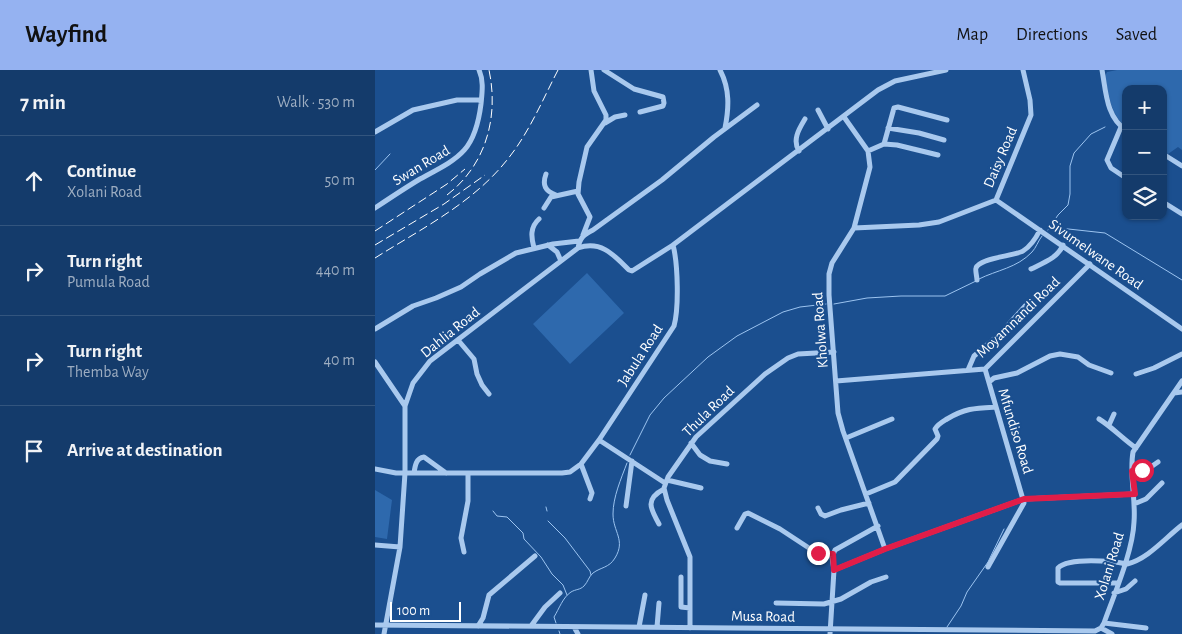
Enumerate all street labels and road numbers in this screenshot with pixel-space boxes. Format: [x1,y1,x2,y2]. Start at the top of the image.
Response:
street label: Daisy Road [981,124,1020,190]
street label: Swan Road [390,143,453,188]
street label: Sivumelwane Road [1046,216,1146,292]
street label: Moyamnandi Road [974,274,1063,361]
street label: Kholwa Road [810,291,831,368]
street label: Dahlia Road [418,304,483,361]
street label: Jabula Road [615,322,666,389]
street label: Thula Road [680,383,737,440]
street label: Mfundiso Road [995,387,1036,476]
street label: Xolani Road [1092,530,1127,602]
street label: Musa Road [731,608,795,625]

